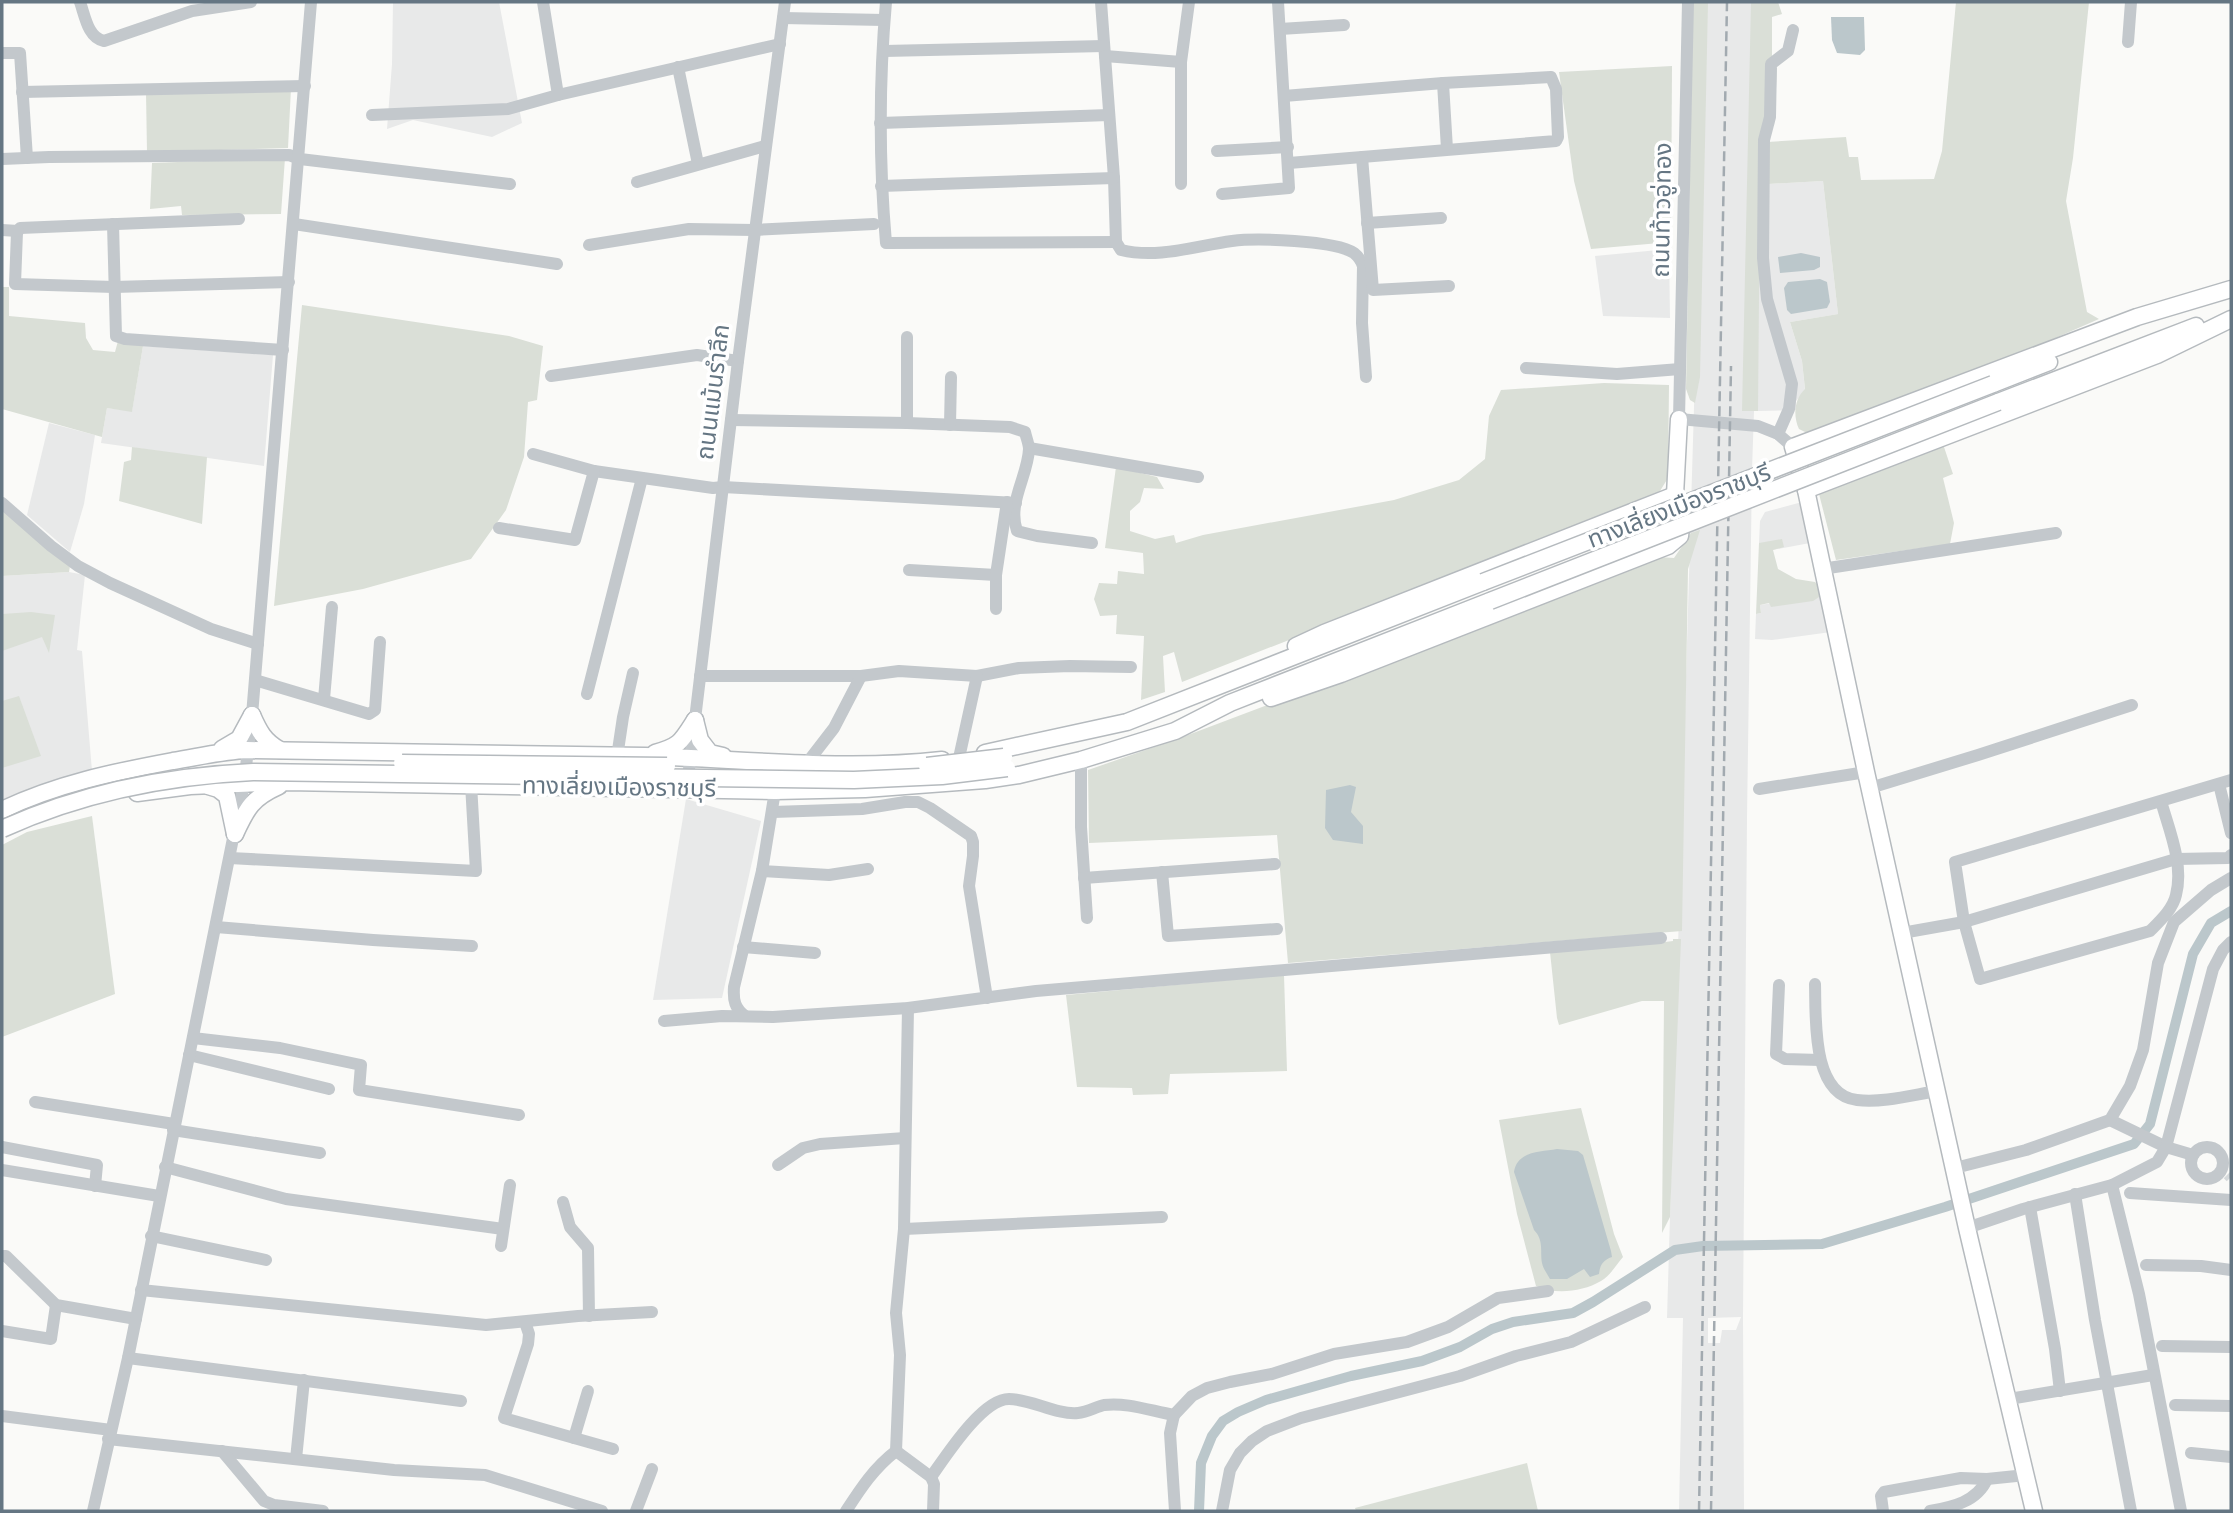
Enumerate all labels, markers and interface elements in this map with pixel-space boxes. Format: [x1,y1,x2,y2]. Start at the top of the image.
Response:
street label: ถนนท้าวอู่ทอง [1645,142,1678,278]
street label: ถนนแม้นรำลึก [689,322,736,462]
street label: ทางเลี่ยงเมืองราชบุรี [1582,455,1775,555]
street label: ทางเลี่ยงเมืองราชบุรี [522,768,716,804]

